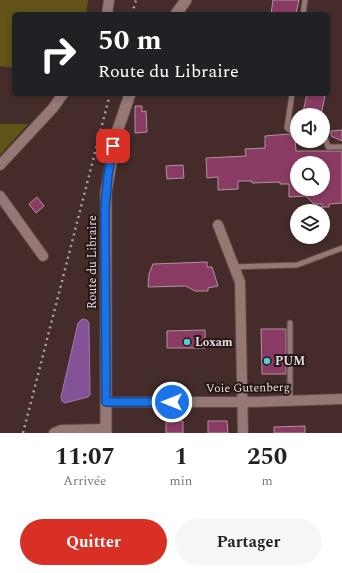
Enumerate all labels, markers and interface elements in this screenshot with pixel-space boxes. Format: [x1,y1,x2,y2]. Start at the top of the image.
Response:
text: 50 m [98,19,162,62]
icon: right [32,28,84,80]
text: Route du Libraire [98,58,239,85]
map controls [290,108,330,244]
button: sound [290,108,330,148]
pin [96,129,130,163]
icon: arrive [102,135,124,157]
button: search [290,156,330,196]
button: layers [290,204,330,244]
street label: Route du Libraire [83,215,102,309]
place label: Loxam [195,333,233,352]
marker: Loxam [182,337,192,347]
place label: PUM [275,352,305,371]
marker: PUM [262,356,272,366]
street label: Voie Gutenberg [206,378,290,398]
position arrow [151,381,193,423]
text: 11:07 [55,439,115,475]
text: 1 [174,439,188,475]
text: 250 [247,439,287,475]
text: Arrivée [63,471,106,491]
text: min [170,471,192,491]
text: m [262,471,273,491]
button: Quitter [20,519,167,565]
button: Partager [175,519,322,565]

